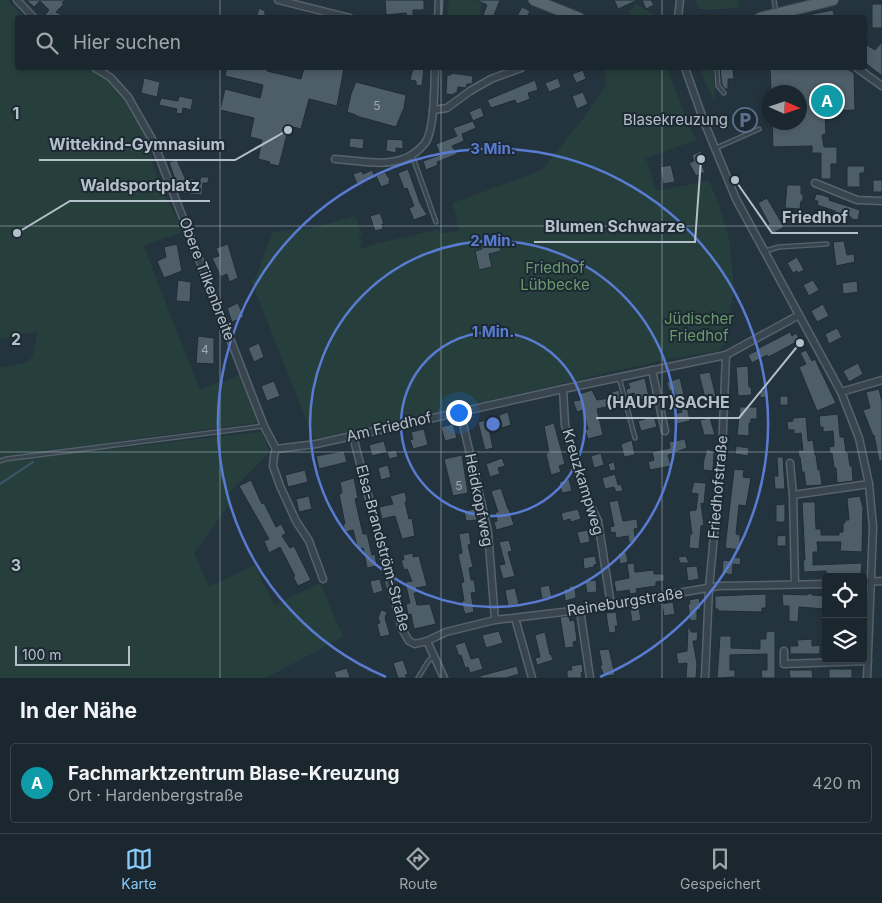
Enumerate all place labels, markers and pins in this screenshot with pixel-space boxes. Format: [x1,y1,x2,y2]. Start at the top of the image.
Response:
pin: A [811,82,843,120]
parking icon: Blasekreuzung [732,107,758,133]
place label: Blasekreuzung [623,110,728,129]
callout: Wittekind-Gymnasium [39,129,235,160]
callout: Waldsportplatz [70,170,210,201]
callout: Friedhof [772,202,858,233]
callout: Blumen Schwarze [534,211,695,242]
callout: (HAUPT)SACHE [596,387,739,418]
centre of rings [484,415,502,433]

